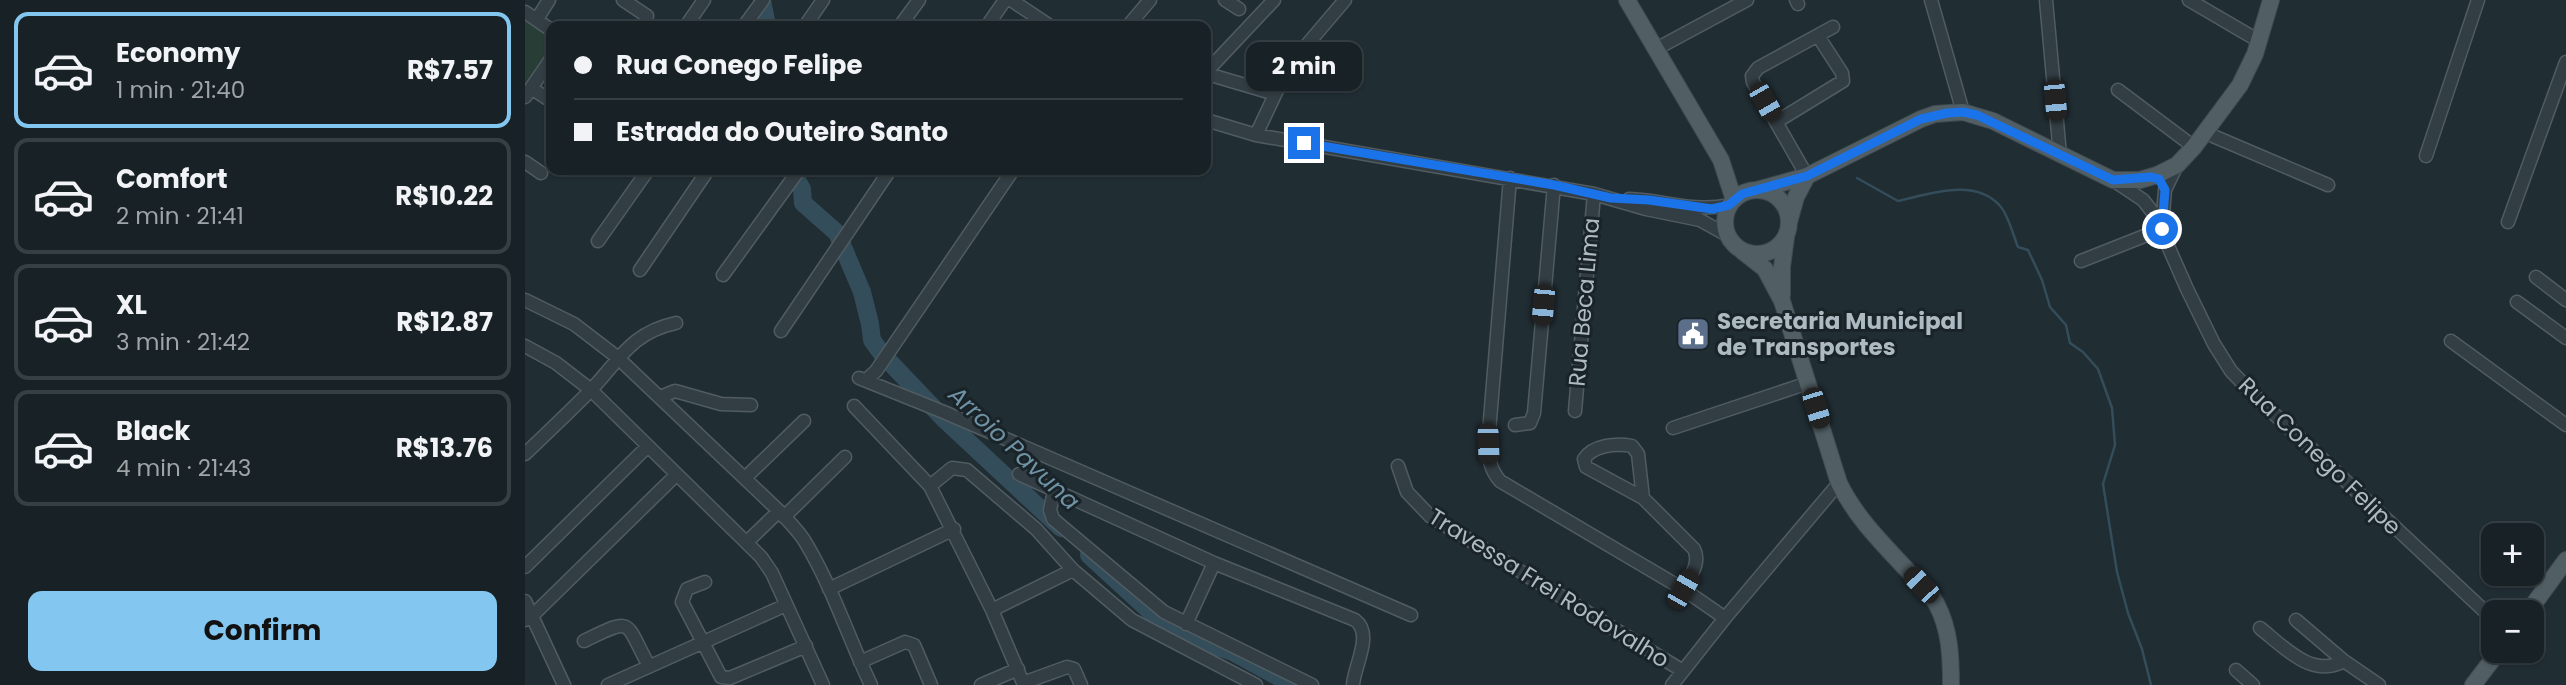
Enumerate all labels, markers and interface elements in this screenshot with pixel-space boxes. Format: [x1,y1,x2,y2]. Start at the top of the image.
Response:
text: Economy [116,35,240,71]
icon: car [32,39,95,102]
callout: 2 min [1246,41,1362,90]
text: Rua Conego Felipe [616,47,863,83]
text: 2 min [1272,50,1336,82]
text: R$7.57 [407,52,493,88]
text: 1 min · 21:40 [116,74,245,106]
car [2043,78,2068,122]
car [1746,79,1785,125]
text: Estrada do Outeiro Santo [616,114,948,150]
route end [1288,127,1320,159]
text: Comfort [116,161,228,197]
icon: car [32,165,95,228]
text: R$10.22 [395,178,493,214]
text: 2 min · 21:41 [116,200,244,232]
route start [2146,213,2178,245]
street label: Rua Beca Lima [1561,216,1607,388]
car [1531,283,1556,327]
text: XL [116,287,147,323]
icon: car [32,291,95,354]
text: R$12.87 [396,304,493,340]
place label: Secretaria Municipal de Transportes [1717,305,1963,363]
public building icon: Secretaria Municipal de Transportes [1674,315,1712,353]
text: 3 min · 21:42 [116,326,250,358]
street label: Rua Conego Felipe [2231,370,2409,542]
water label: Arroio Pavuna [941,377,1087,517]
car [1800,385,1833,431]
text: Black [116,413,190,449]
icon: car [32,417,95,480]
car [1477,423,1500,465]
text: R$13.76 [396,430,493,466]
text: 4 min · 21:43 [116,452,251,484]
street label: Travessa Frei Rodovalho [1423,501,1675,675]
map controls [2481,523,2544,663]
button: + [2481,523,2544,586]
car [1899,562,1944,608]
car [1664,566,1703,612]
button: Confirm [28,591,497,671]
button: − [2481,600,2544,663]

